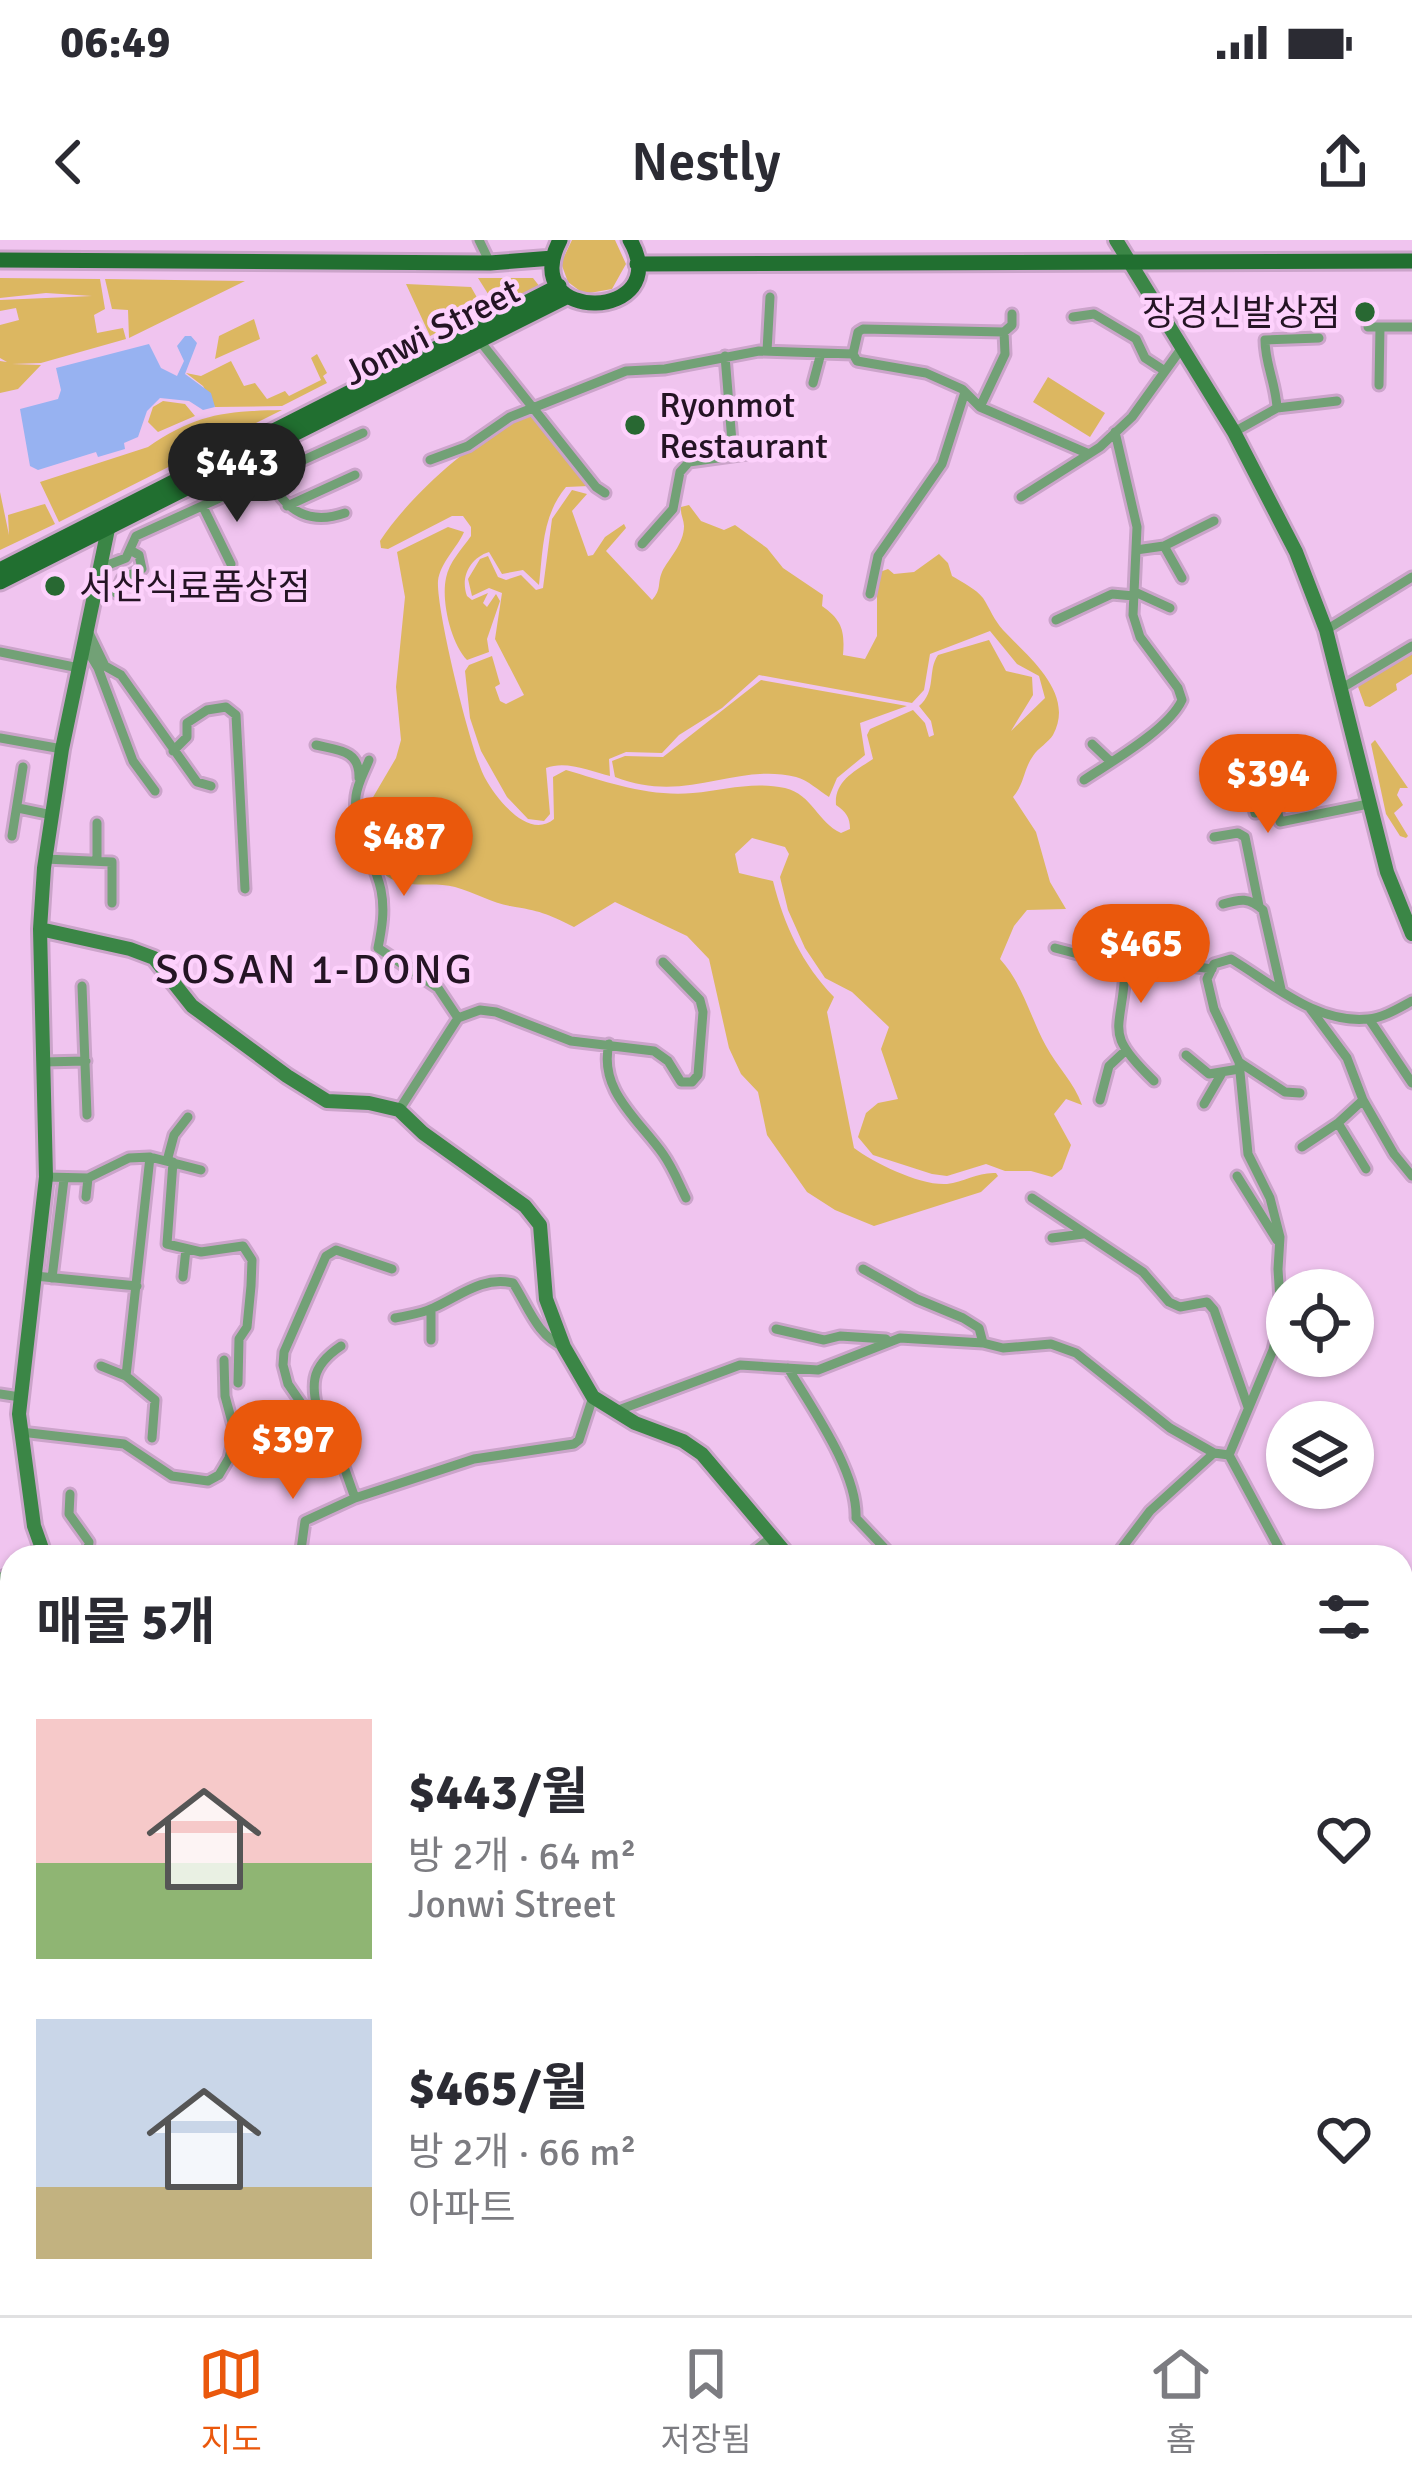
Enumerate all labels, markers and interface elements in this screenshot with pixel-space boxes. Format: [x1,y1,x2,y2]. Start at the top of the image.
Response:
text: 06:49 [60,15,170,70]
icon: back [36,129,102,195]
text: Nestly [631,129,781,196]
icon: share [1310,129,1376,195]
street label: Jonwi Street [336,269,527,396]
place label: 장경신발상점 [1142,291,1341,336]
marker: 장경신발상점 [1352,299,1378,325]
place label: Ryonmot Restaurant [659,383,828,469]
marker: Ryonmot Restaurant [622,412,648,438]
pin: $443 [166,423,308,525]
text: $443 [195,438,279,486]
place label: 서산식료품상점 [79,565,311,610]
marker: 서산식료품상점 [42,573,68,599]
pin: $394 [1197,734,1339,836]
text: $394 [1226,749,1310,797]
pin: $487 [333,797,475,899]
text: $487 [362,812,446,860]
pin: $465 [1070,904,1212,1006]
text: $465 [1099,919,1183,967]
district label: SOSAN 1-DONG [155,944,475,995]
map controls [1266,1269,1374,1509]
button: locate [1266,1269,1374,1377]
pin: $397 [222,1400,364,1502]
button: layers [1266,1401,1374,1509]
text: $397 [251,1415,335,1463]
icon: filters [1311,1584,1377,1650]
text: 매물 5개 [36,1591,216,1654]
text: $443/월 [408,1761,588,1824]
icon: home [132,1767,276,1911]
icon: heart [1311,1806,1377,1872]
text: 방 2개 · 64 m² [408,1832,637,1880]
text: Jonwi Street [408,1880,616,1928]
text: $465/월 [408,2057,588,2120]
icon: home [132,2067,276,2211]
icon: heart [1311,2106,1377,2172]
text: 방 2개 · 66 m² [408,2128,637,2176]
text: 아파트 [408,2184,516,2232]
tab: 지도 [198,2341,264,2461]
tab: 저장됨 [660,2341,752,2461]
tab: 홈 [1148,2341,1214,2461]

